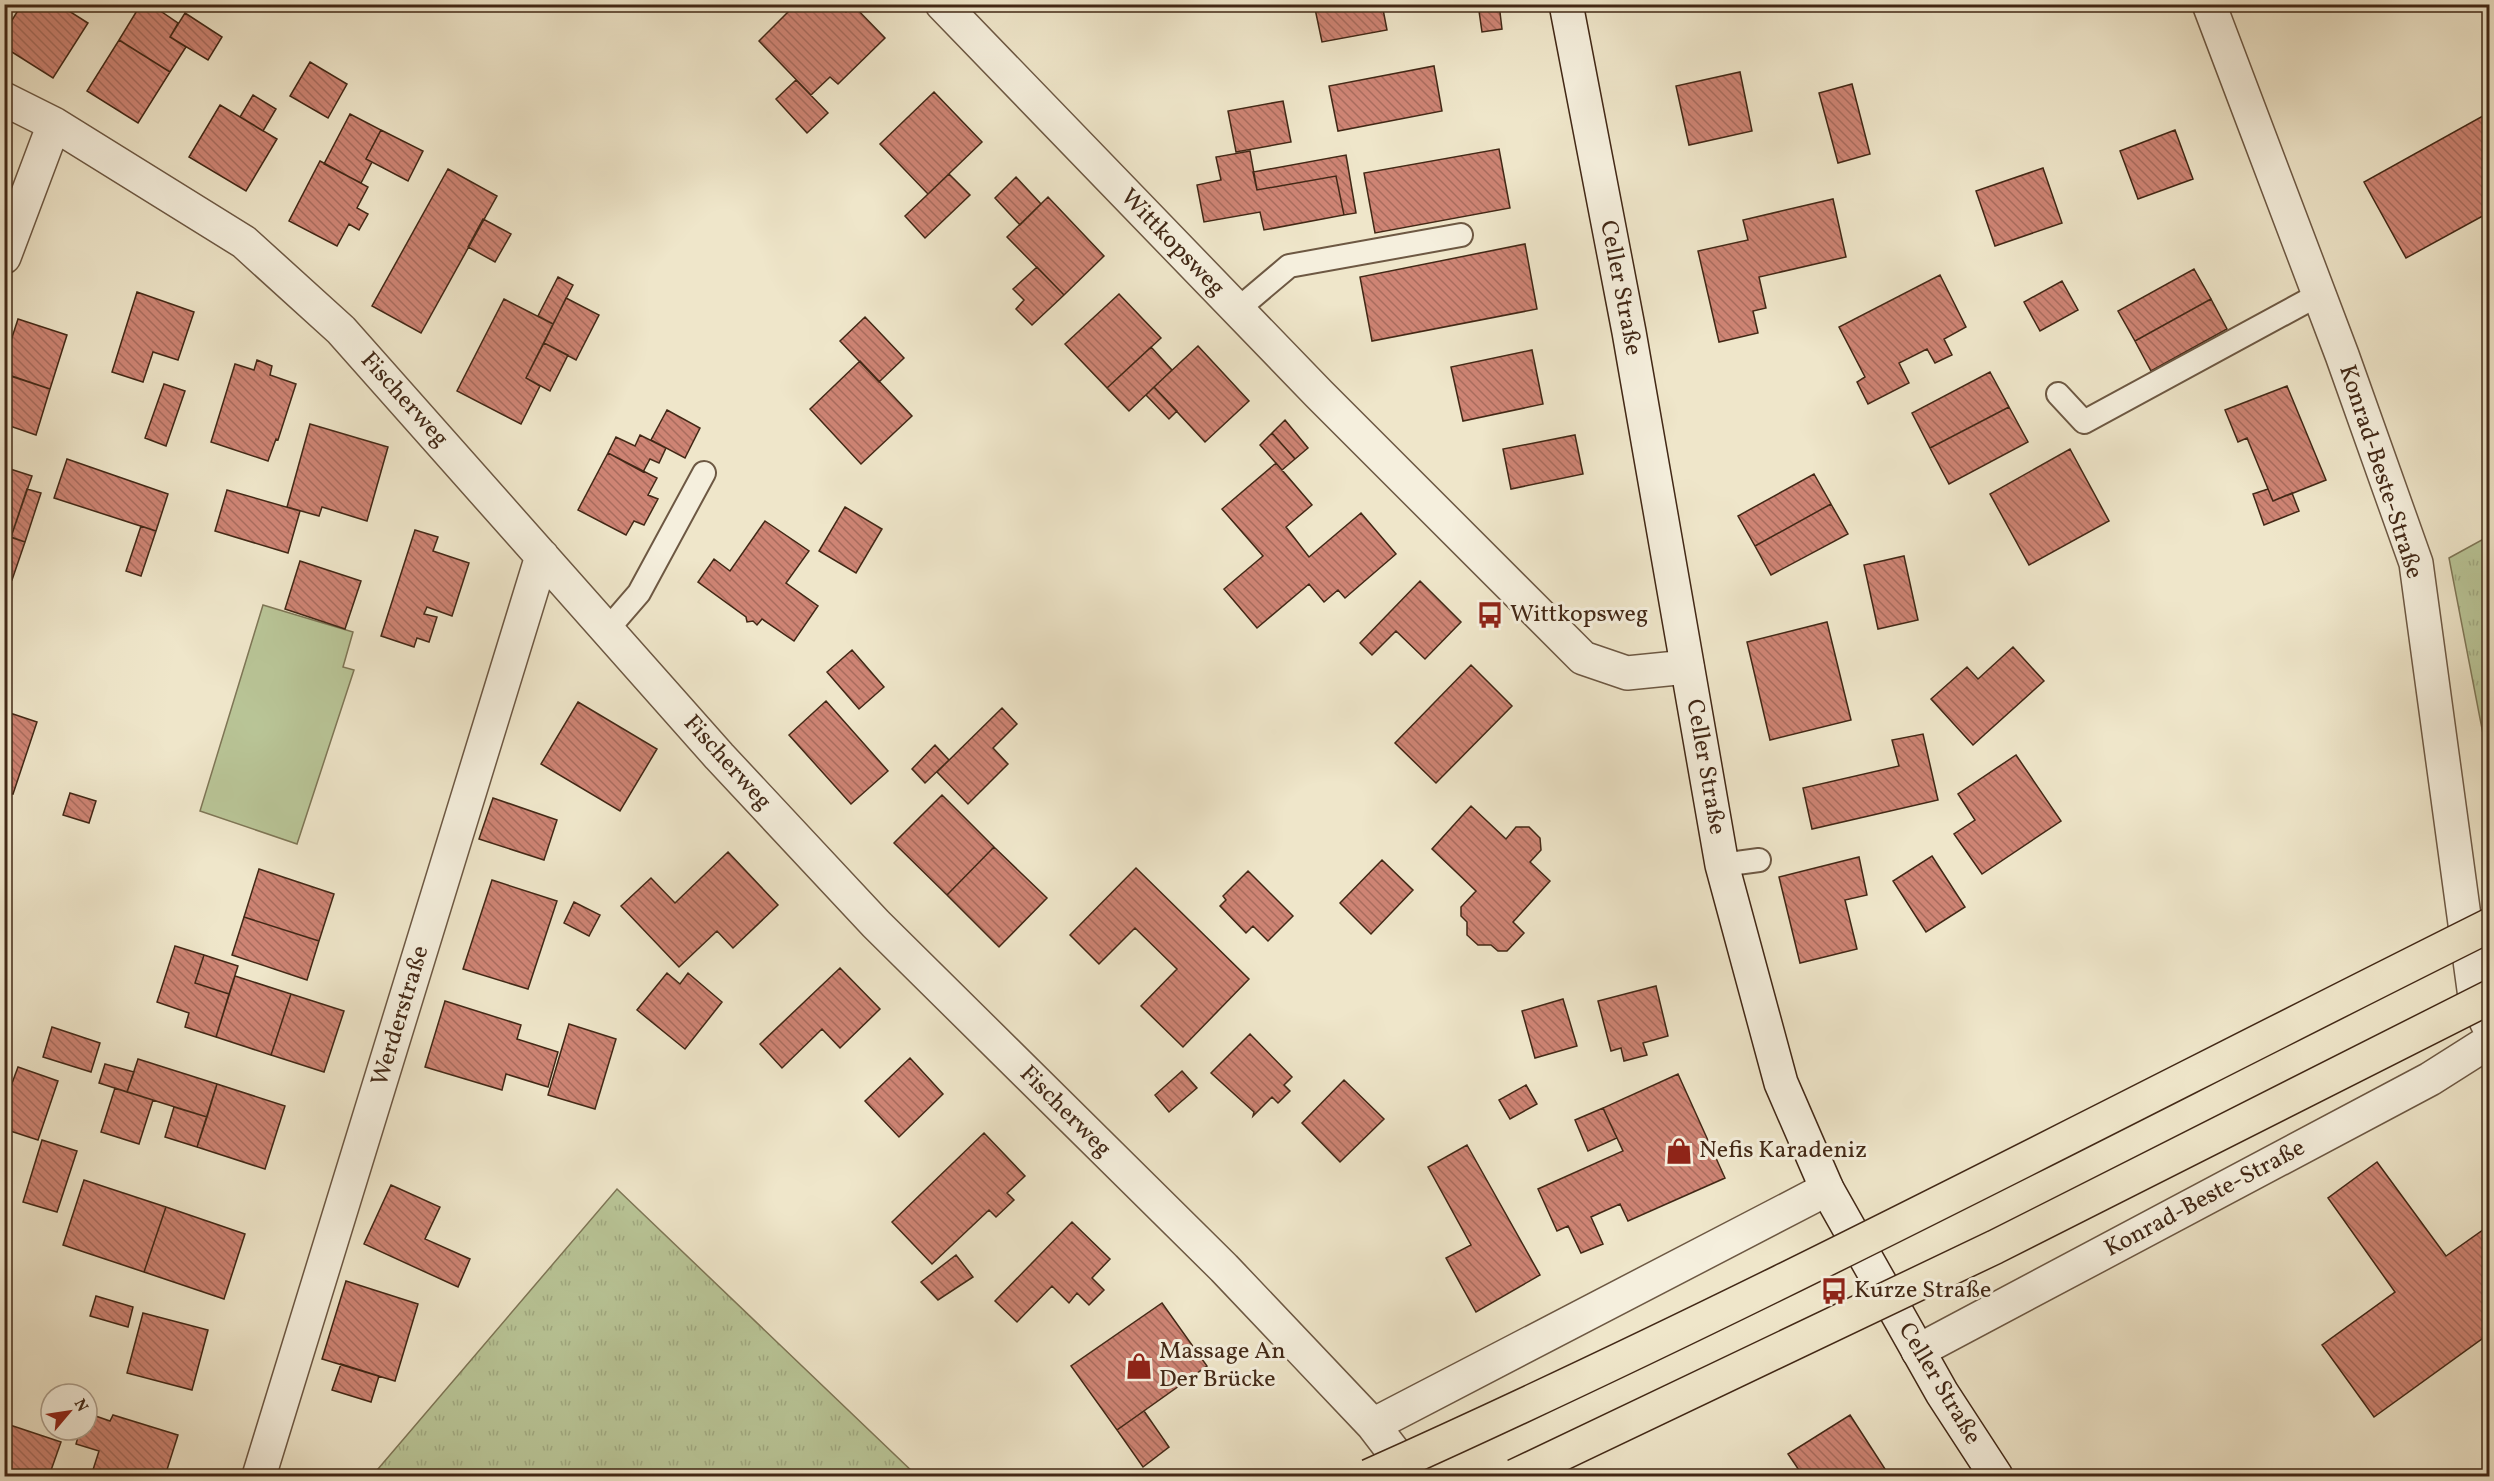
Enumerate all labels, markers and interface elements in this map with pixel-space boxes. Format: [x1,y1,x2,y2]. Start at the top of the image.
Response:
street label: Wittkopsweg [1112,181,1232,305]
street label: Celler Straße [1590,217,1650,359]
street label: Fischerweg [352,345,456,455]
street label: Konrad-Beste-Straße [2329,361,2431,583]
place label: Wittkopsweg [1510,598,1648,632]
bus stop icon: Wittkopsweg [1475,600,1505,630]
street label: Celler Straße [1676,697,1734,837]
street label: Fischerweg [675,708,779,818]
street label: Werderstraße [364,942,438,1090]
street label: Fischerweg [1011,1058,1119,1166]
street label: Konrad-Beste-Straße [2099,1132,2311,1266]
place label: Nefis Karadeniz [1699,1134,1867,1168]
shop icon: Nefis Karadeniz [1664,1136,1694,1166]
place label: Kurze Straße [1854,1274,1991,1308]
bus stop icon: Kurze Straße [1819,1276,1849,1306]
street label: Celler Straße [1889,1317,1989,1451]
place label: Massage An Der Brücke [1159,1335,1285,1397]
shop icon: Massage An Der Brücke [1124,1351,1154,1381]
north arrow [39,1382,99,1442]
text: N [68,1395,93,1416]

